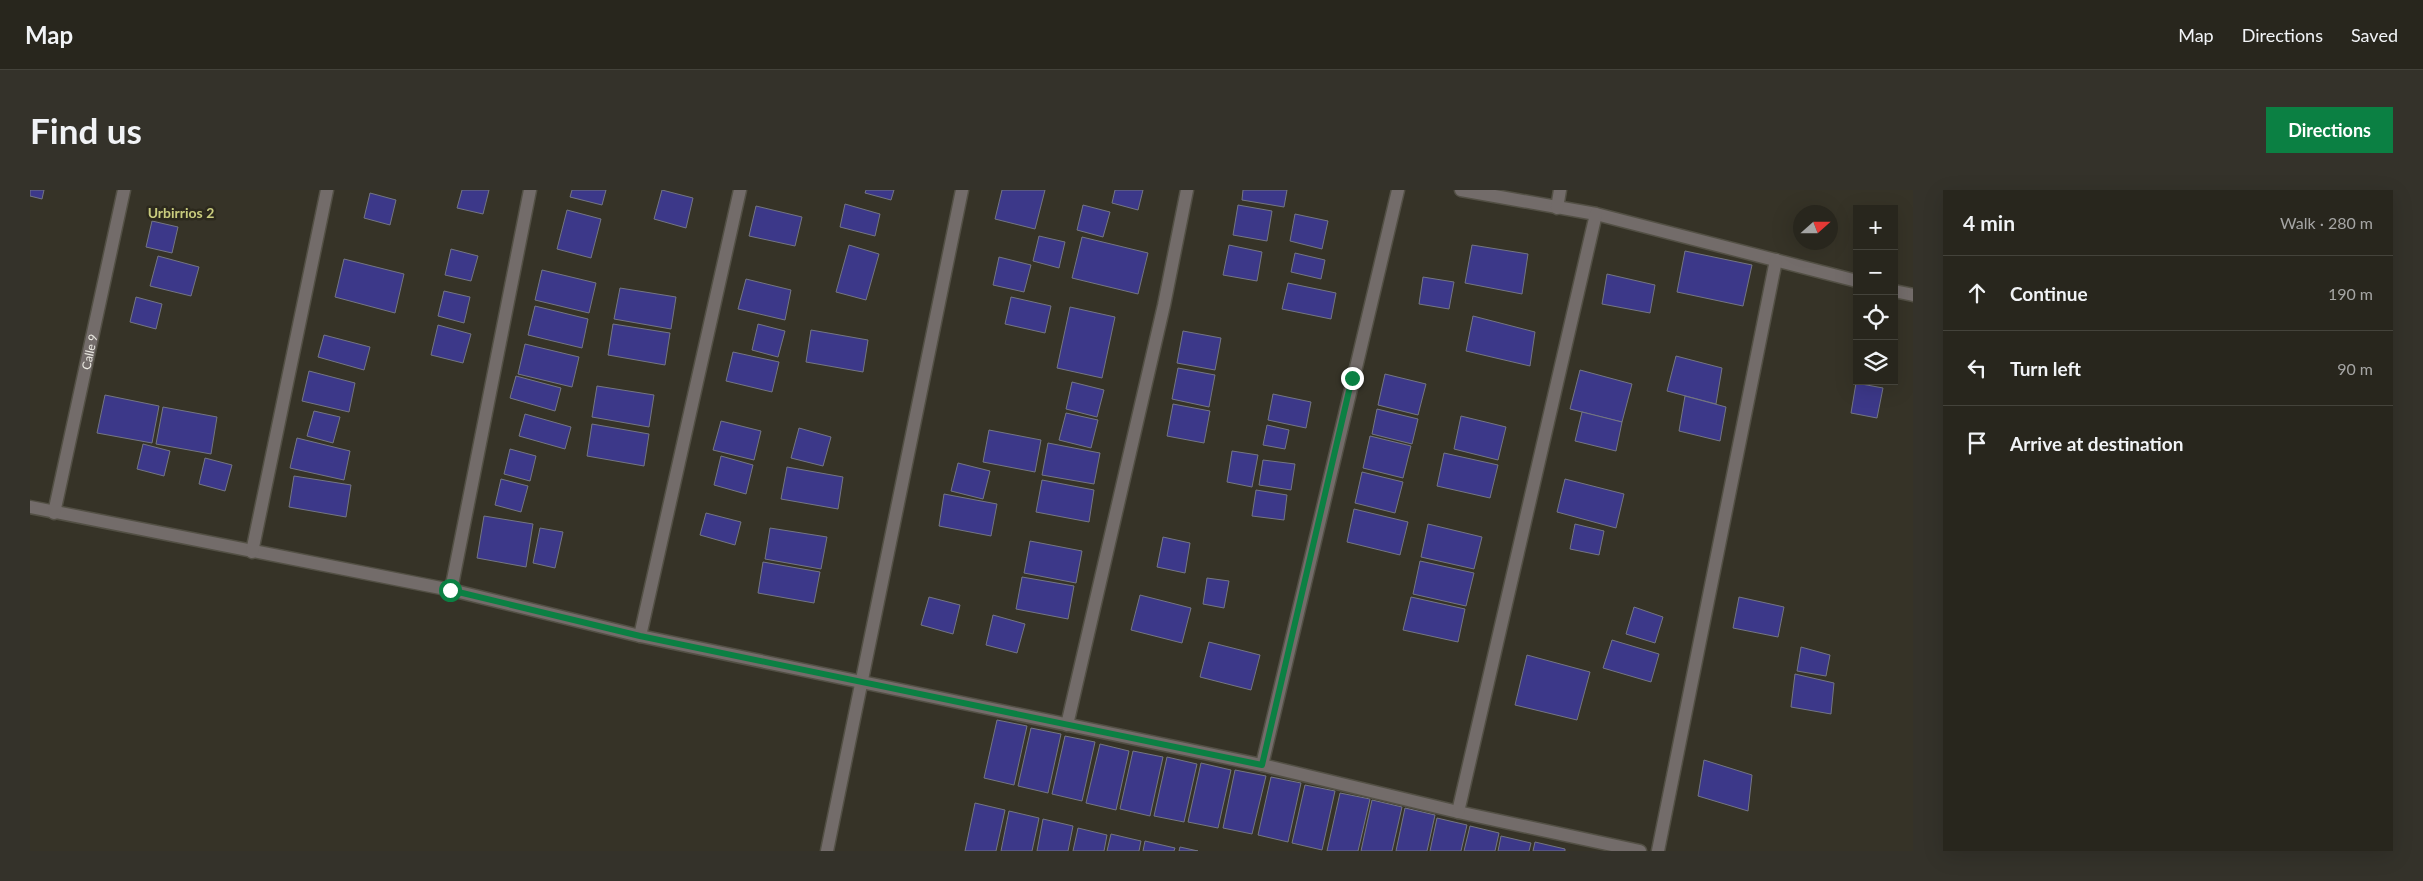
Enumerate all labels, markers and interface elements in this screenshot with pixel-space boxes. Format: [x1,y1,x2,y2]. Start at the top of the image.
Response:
text: Map [25,20,73,49]
text: Map [2178,24,2214,46]
text: Directions [2242,24,2323,46]
text: Saved [2351,24,2398,46]
button: Directions [2266,107,2393,153]
text: Find us [30,109,142,151]
district label: Urbirrios 2 [148,204,214,221]
north arrow [1793,205,1838,250]
map controls [1853,205,1898,385]
button: + [1853,205,1898,250]
text: 4 min [1963,210,2015,235]
text: Walk · 280 m [2280,213,2373,232]
button: − [1853,250,1898,295]
icon: ahead [1963,279,1991,307]
text: Continue [2010,282,2088,305]
text: 190 m [2328,284,2373,303]
button: locate [1853,295,1898,340]
street label: Calle 9 [78,332,100,371]
button: layers [1853,340,1898,385]
icon: left [1963,354,1991,382]
text: Turn left [2010,357,2081,380]
text: 90 m [2337,359,2373,378]
route end [1341,367,1364,390]
icon: arrive [1963,429,1991,457]
text: Arrive at destination [2010,432,2183,455]
route start [439,579,462,602]

